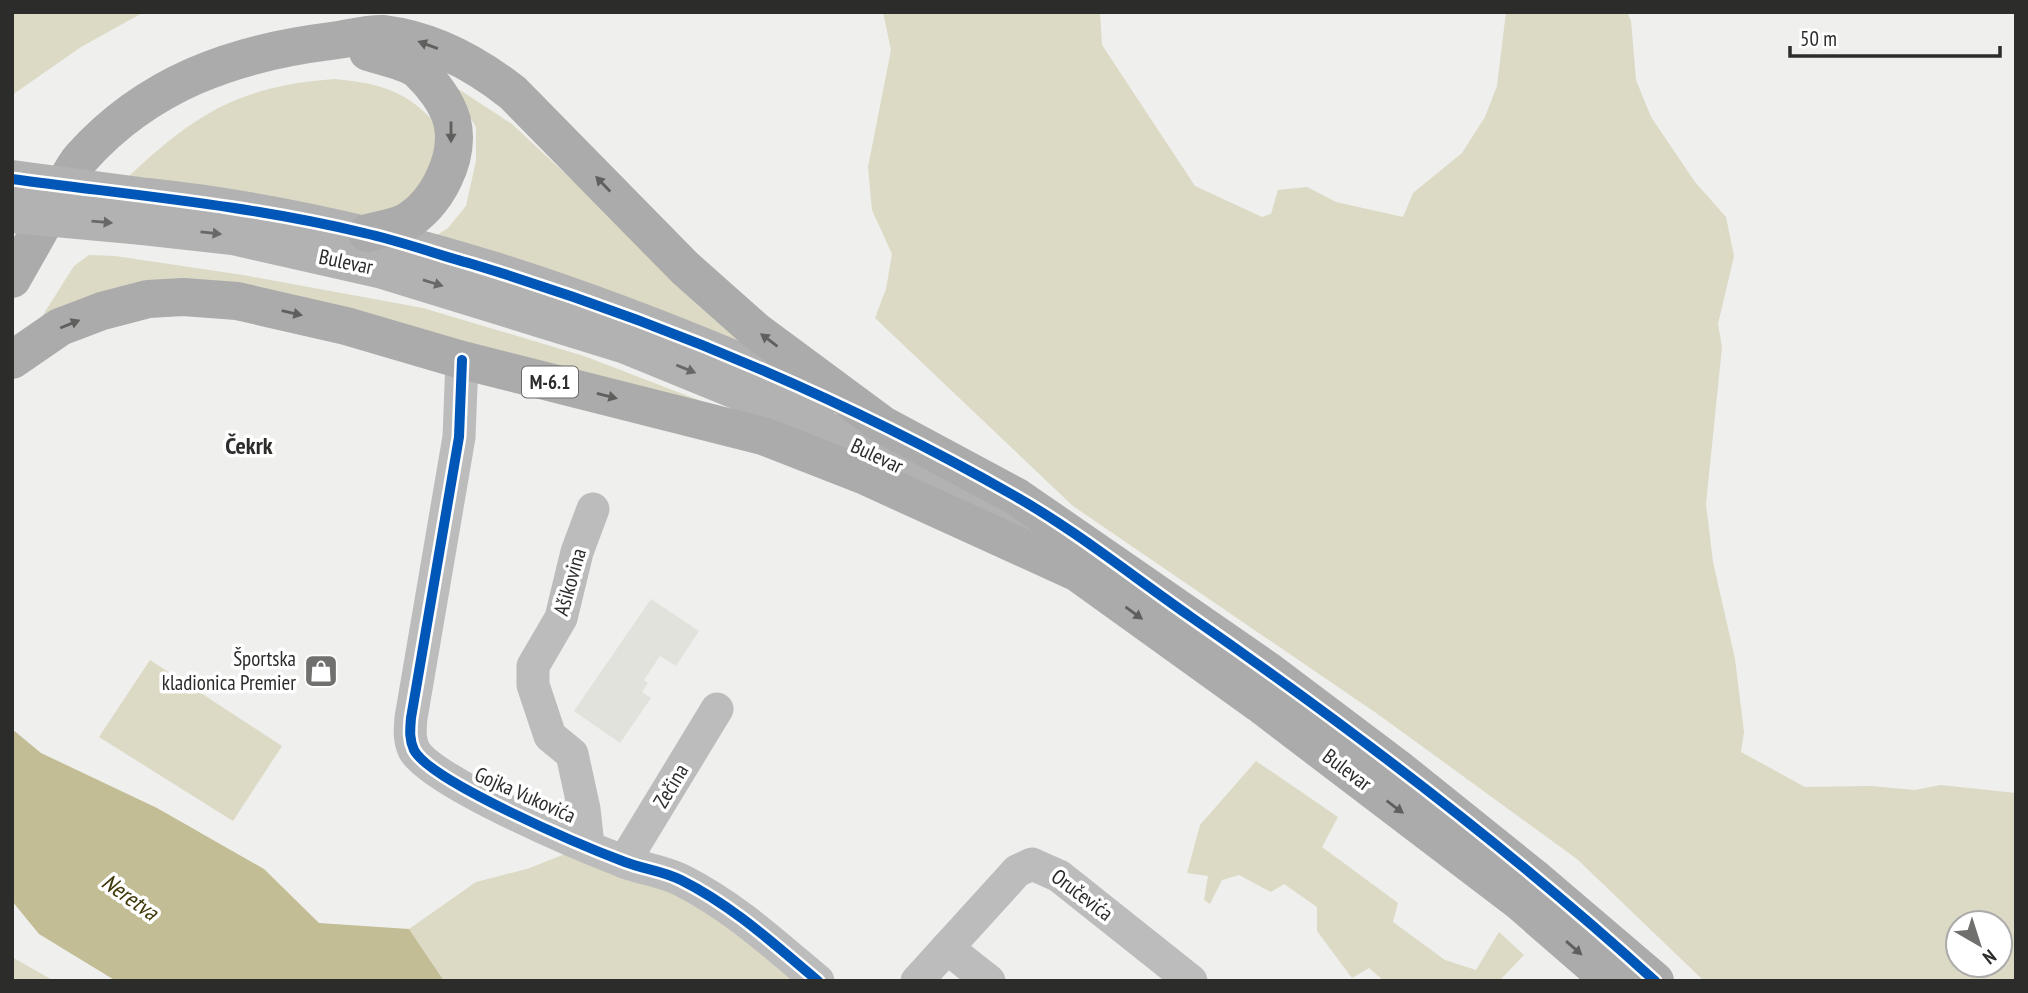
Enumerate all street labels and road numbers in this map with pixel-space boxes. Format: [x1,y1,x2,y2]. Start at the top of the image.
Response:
street label: Bulevar [317,243,376,280]
road number: M-6.1 [522,366,578,398]
street label: Bulevar [847,432,908,479]
street label: Ašikovina [547,545,592,619]
street label: Bulevar [1317,742,1377,797]
street label: Zečina [647,759,694,813]
street label: Gojka Vukovića [470,760,580,829]
street label: Oručevića [1046,863,1119,927]

